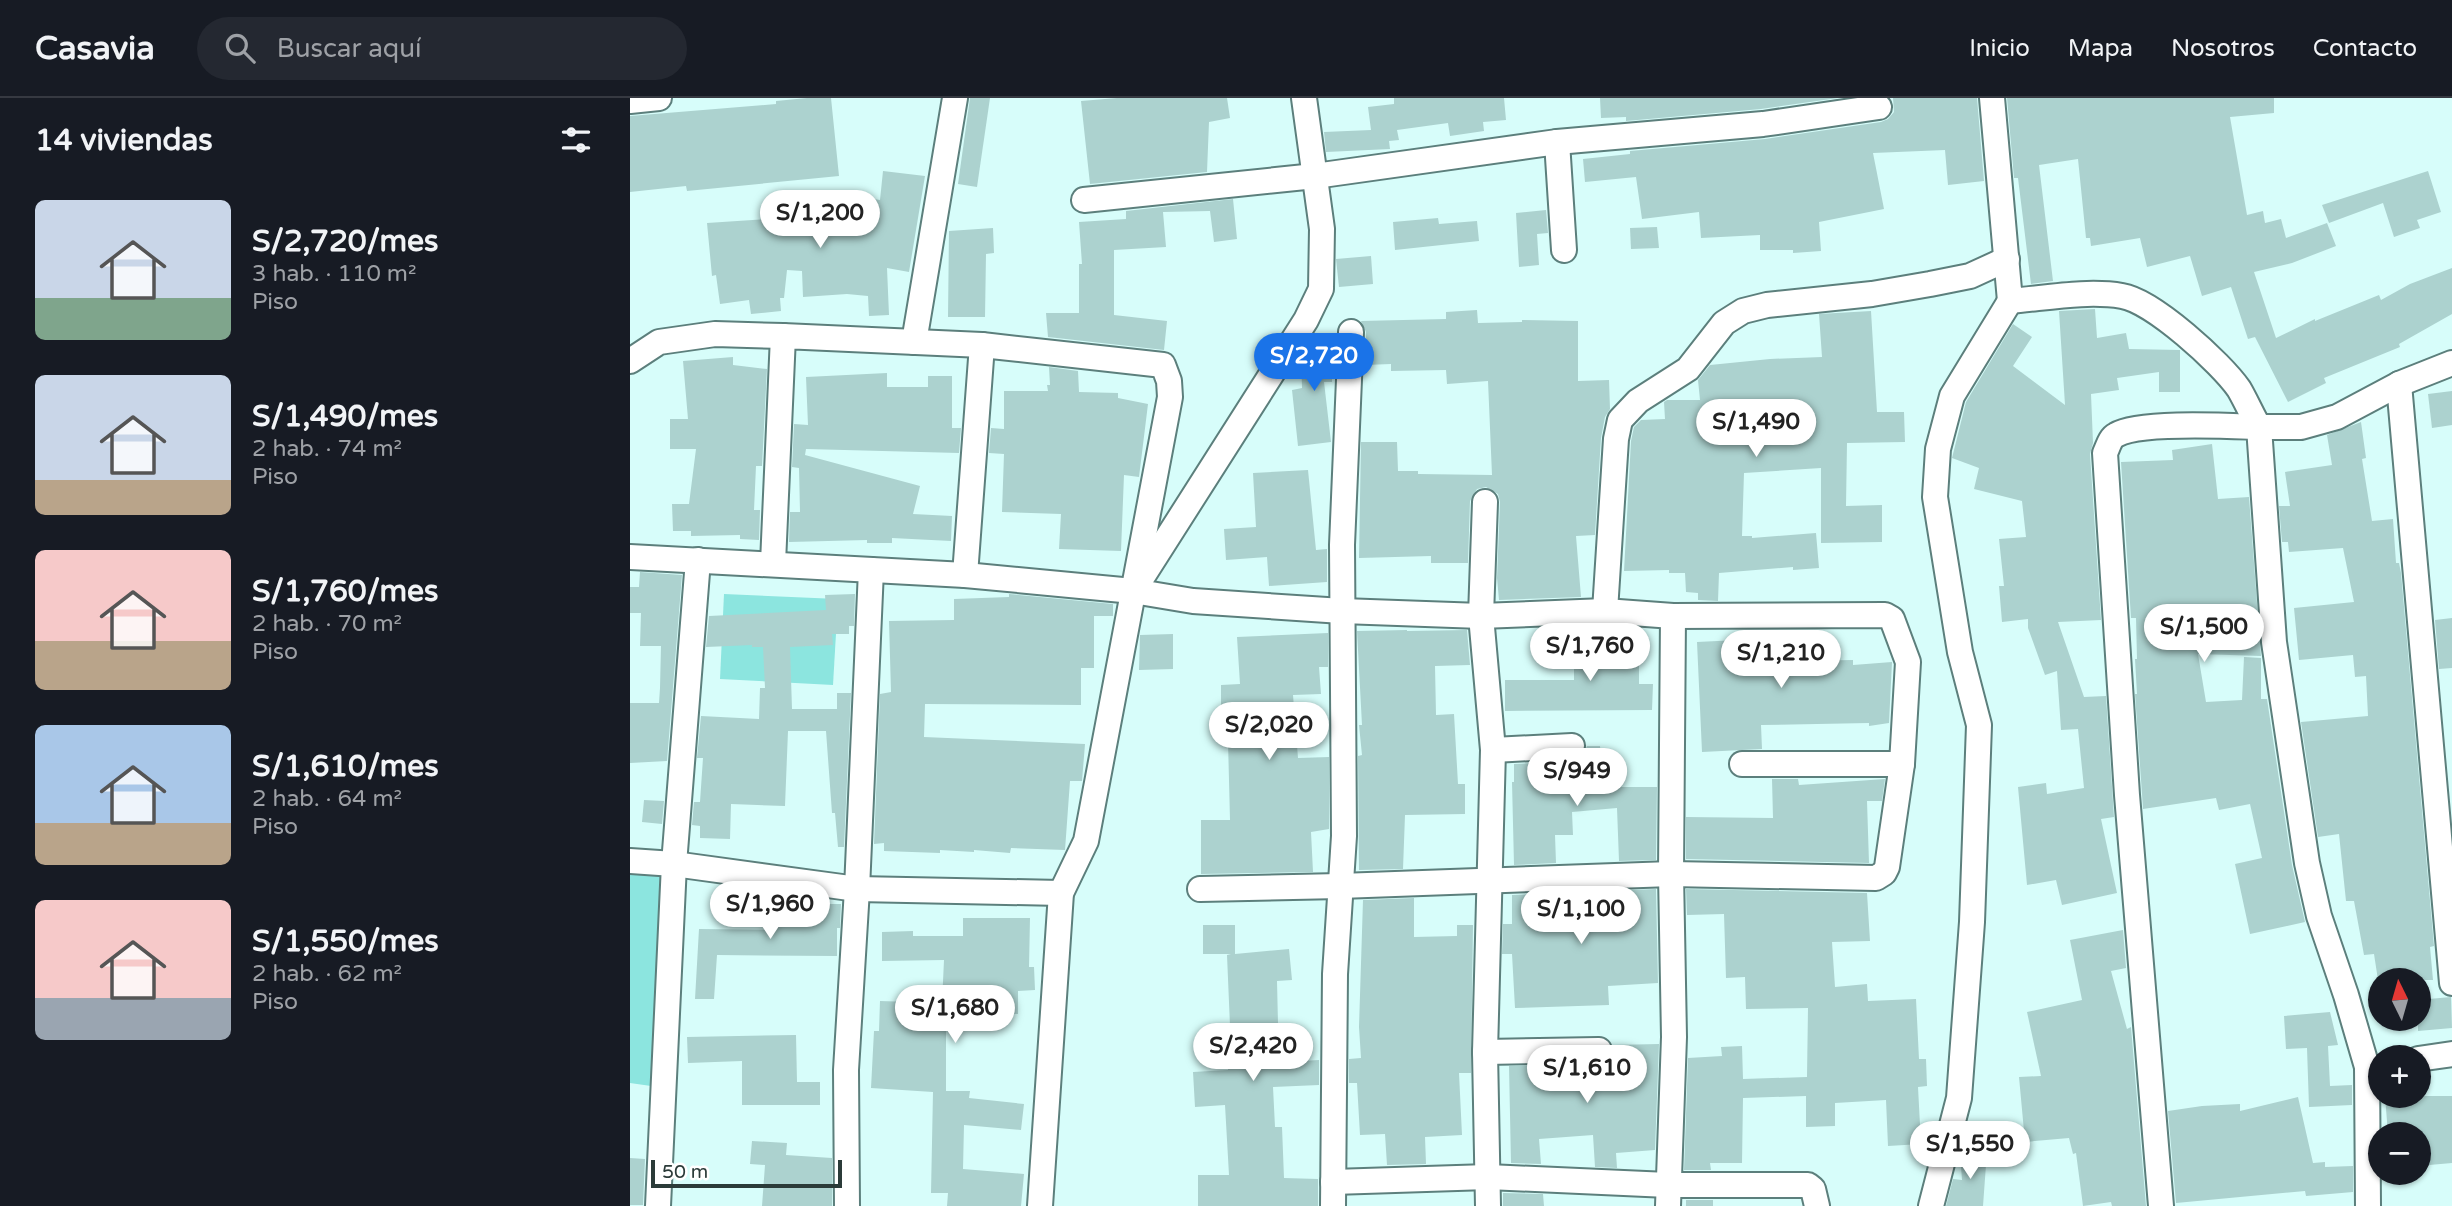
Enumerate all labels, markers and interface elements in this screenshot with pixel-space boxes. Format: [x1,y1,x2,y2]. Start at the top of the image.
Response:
search box [197,17,687,80]
text: Casavia [35,29,155,68]
icon: search [221,29,259,67]
text: Buscar aquí [277,33,422,64]
text: Inicio [1969,34,2030,63]
text: Mapa [2068,34,2133,63]
text: Nosotros [2171,34,2275,63]
text: Contacto [2313,34,2417,63]
icon: filters [557,121,595,159]
text: 14 viviendas [35,122,213,159]
pin: S/1,200 [755,190,885,250]
text: S/1,200 [776,199,864,227]
text: S/2,720/mes [252,223,438,260]
icon: home [91,228,175,312]
text: 3 hab. · 110 m² [252,260,417,288]
text: Piso [252,288,298,316]
pin: S/2,720 [1249,334,1379,393]
text: S/2,720 [1270,342,1358,370]
text: S/1,490/mes [252,398,438,435]
pin: S/1,490 [1691,400,1821,459]
icon: home [91,403,175,487]
text: S/1,490 [1712,408,1800,436]
text: 2 hab. · 74 m² [252,435,402,463]
text: Piso [252,463,298,491]
text: S/1,760/mes [252,573,438,610]
icon: home [91,578,175,662]
pin: S/1,500 [2139,604,2269,664]
text: 2 hab. · 70 m² [252,610,402,638]
text: S/1,500 [2160,613,2248,641]
pin: S/1,760 [1525,624,1655,683]
pin: S/1,210 [1716,630,1846,690]
text: S/1,760 [1546,632,1634,660]
text: Piso [252,638,298,666]
text: S/1,210 [1737,639,1825,667]
pin: S/2,020 [1204,702,1334,762]
text: S/2,020 [1225,711,1313,739]
text: S/1,610/mes [252,748,439,785]
pin: S/949 [1528,748,1626,808]
icon: home [91,753,175,837]
text: S/949 [1543,757,1611,785]
text: 2 hab. · 64 m² [252,785,402,813]
text: Piso [252,813,298,841]
pin: S/1,960 [705,882,835,941]
pin: S/1,100 [1516,886,1646,946]
text: S/1,960 [726,890,814,918]
text: S/1,100 [1537,895,1625,923]
text: S/1,550/mes [252,923,439,960]
icon: home [91,928,175,1012]
text: 2 hab. · 62 m² [252,960,402,988]
north arrow [2368,968,2431,1031]
map controls [2368,968,2431,1185]
pin: S/1,680 [890,986,1020,1045]
text: Piso [252,988,298,1016]
text: S/1,680 [911,994,999,1022]
pin: S/2,420 [1188,1024,1318,1083]
text: S/2,420 [1209,1032,1297,1060]
button: + [2368,1045,2431,1108]
pin: S/1,610 [1522,1046,1652,1105]
text: S/1,610 [1543,1054,1631,1082]
pin: S/1,550 [1905,1122,2035,1181]
button: − [2368,1122,2431,1185]
text: S/1,550 [1926,1130,2014,1158]
scale bar [651,1157,842,1189]
text: 50 m [662,1161,708,1183]

